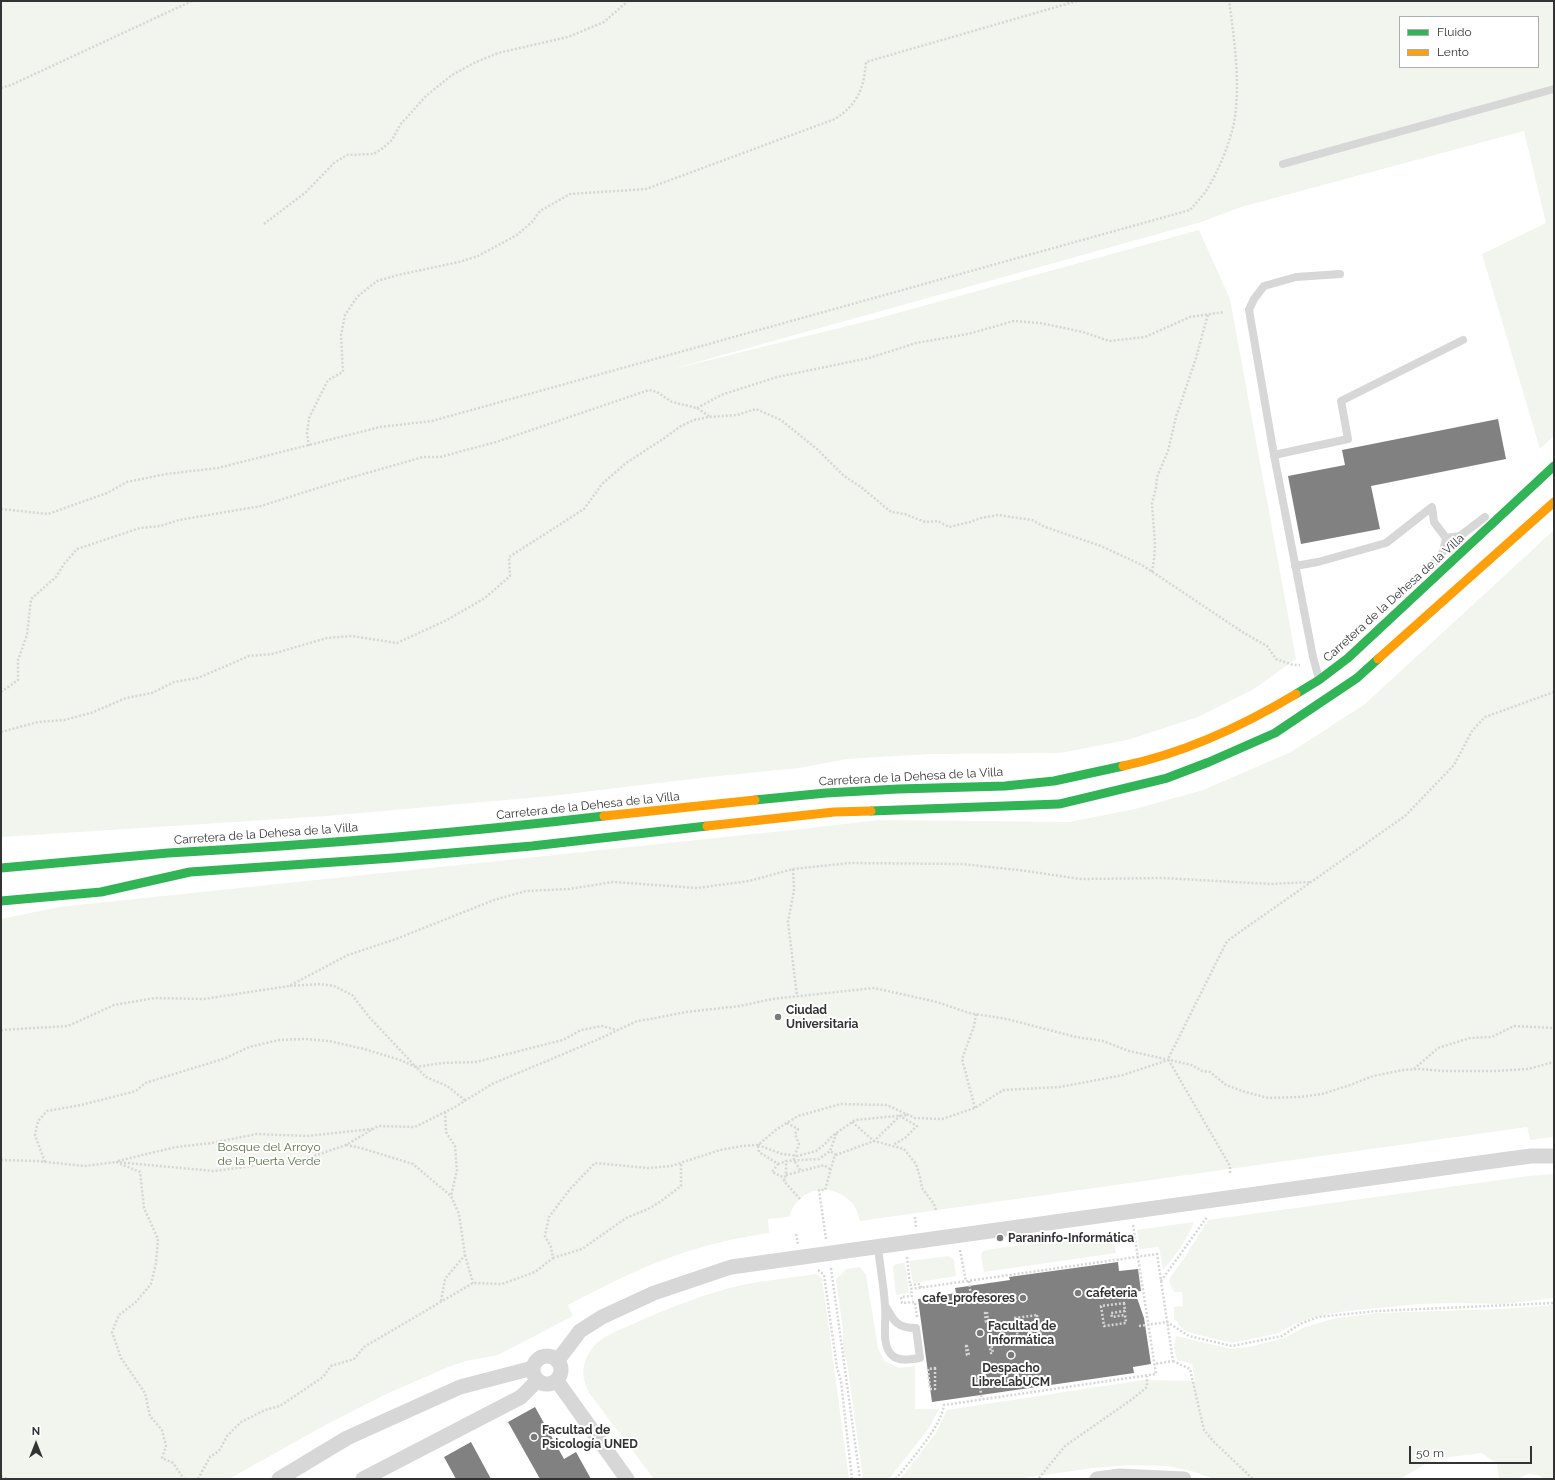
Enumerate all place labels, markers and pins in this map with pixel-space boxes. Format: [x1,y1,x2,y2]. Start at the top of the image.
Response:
place label: Ciudad Universitaria [786,1003,858,1031]
marker: Ciudad Universitaria [773,1012,783,1022]
place label: Paraninfo-Informática [1008,1231,1134,1245]
marker: Paraninfo-Informática [995,1233,1005,1243]
place label: cafeteria [1086,1286,1137,1300]
marker: cafeteria [1073,1288,1083,1298]
place label: cafe_profesores [922,1291,1015,1305]
marker: cafe_profesores [1018,1293,1028,1303]
place label: Facultad de Informática [988,1319,1056,1347]
marker: Facultad de Informática [975,1328,985,1338]
marker: Despacho LibreLabUCM [1006,1350,1016,1360]
place label: Despacho LibreLabUCM [972,1361,1050,1389]
place label: Facultad de Psicología UNED [542,1423,638,1451]
marker: Facultad de Psicología UNED [529,1432,539,1442]

